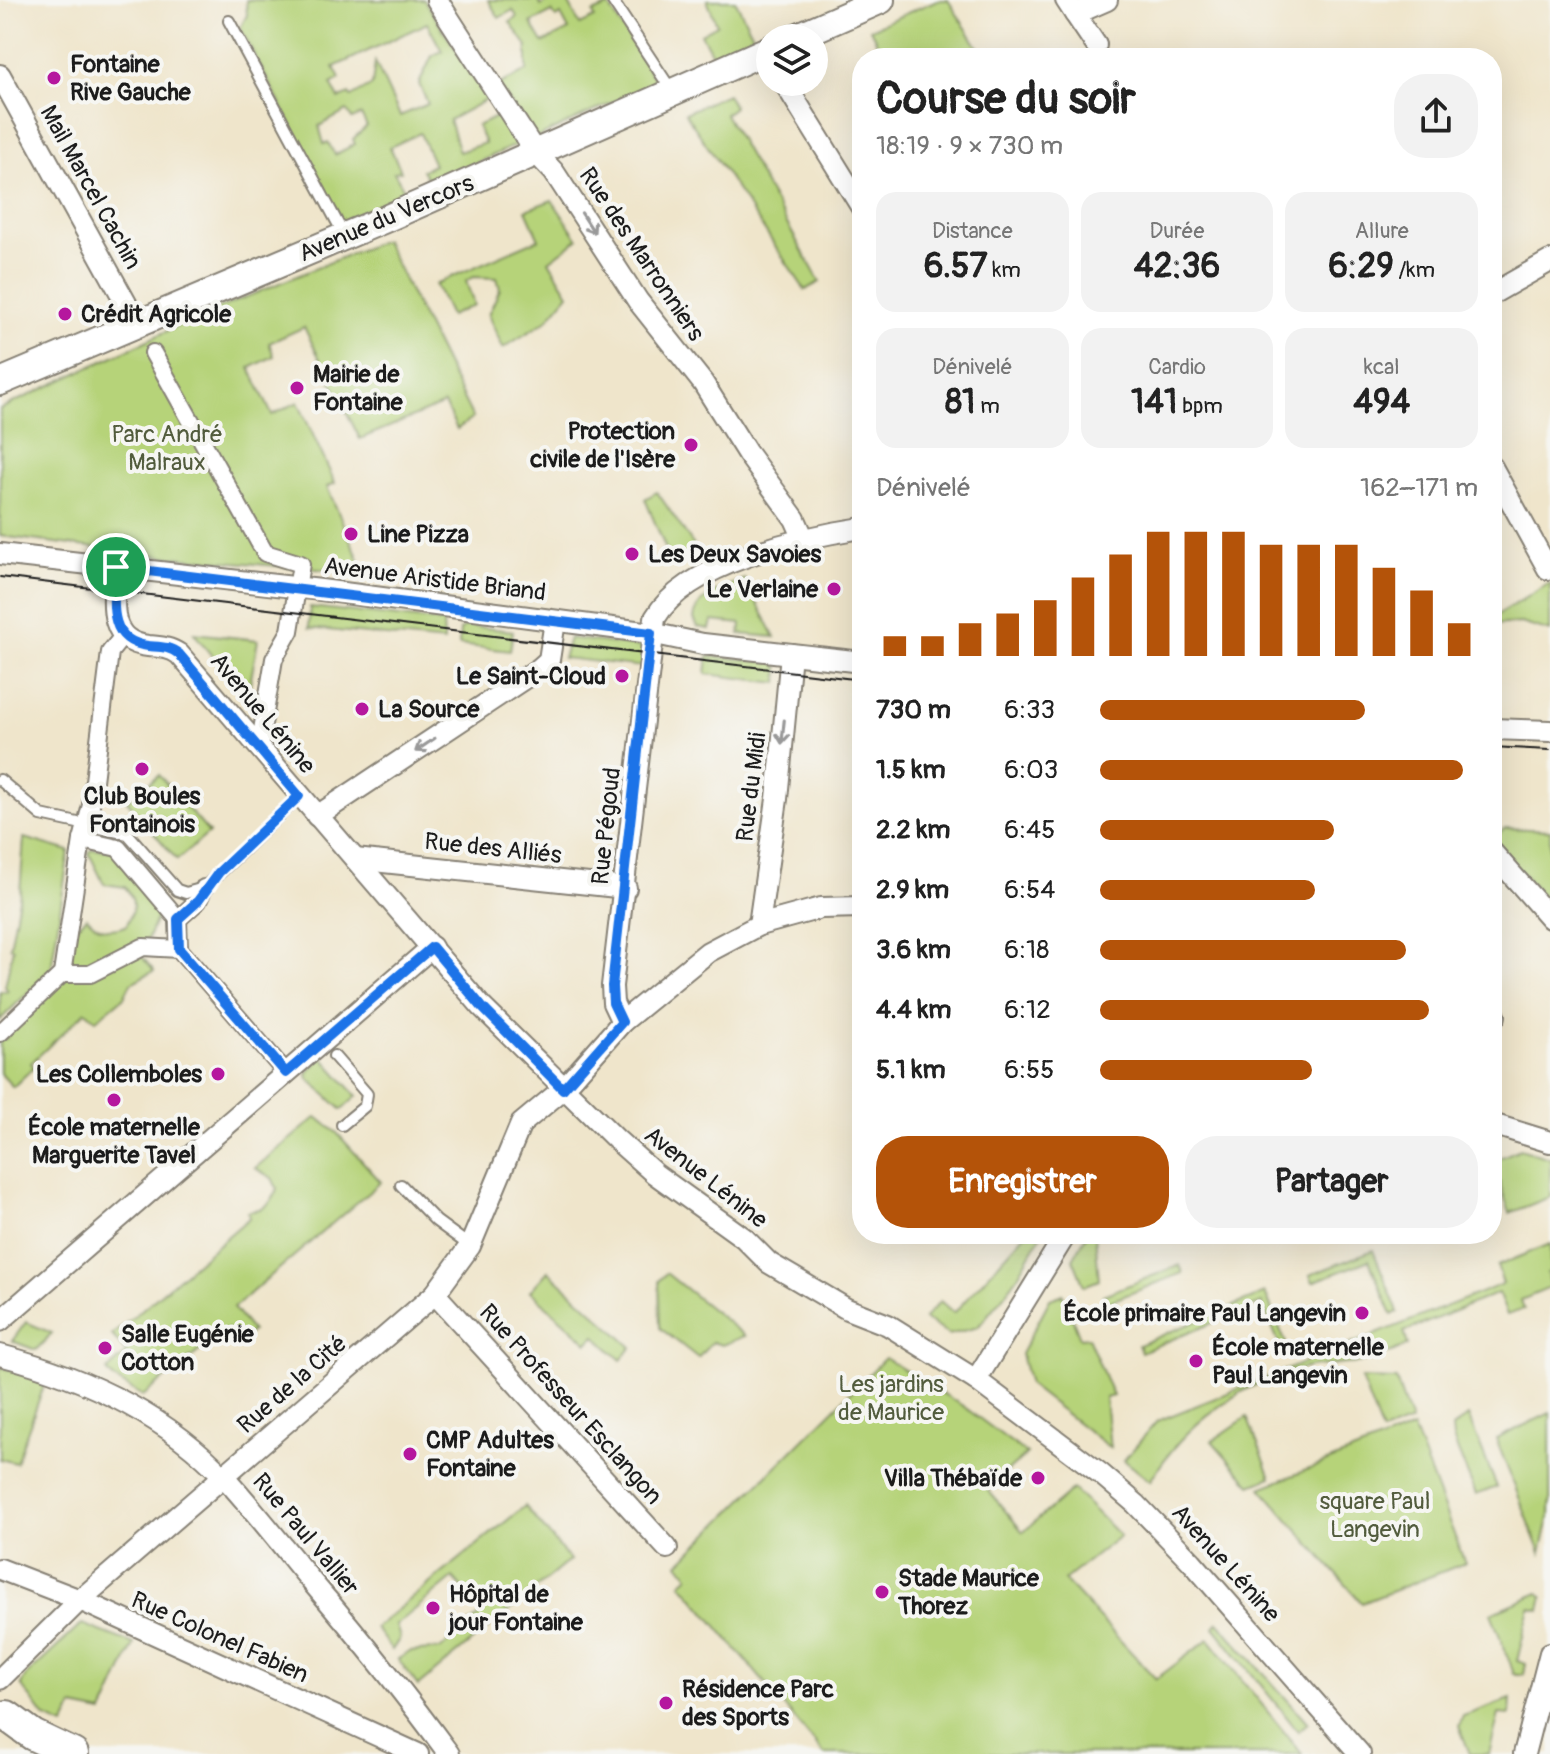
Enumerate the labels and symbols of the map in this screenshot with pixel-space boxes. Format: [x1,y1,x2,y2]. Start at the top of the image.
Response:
place label: Fontaine Rive Gauche [70,50,192,107]
marker: Fontaine Rive Gauche [45,69,63,87]
street label: Mail Marcel Cachin [34,100,148,274]
street label: Rue des Marronniers [573,162,711,347]
street label: Avenue du Vercors [294,168,478,268]
one-way arrow [580,211,596,234]
place label: Crédit Agricole [81,300,232,329]
marker: Crédit Agricole [56,305,74,323]
place label: Mairie de Fontaine [313,360,404,417]
marker: Mairie de Fontaine [288,379,306,397]
place label: Protection civile de l'Isère [529,417,676,474]
park label: Parc André Malraux [111,420,223,477]
marker: Protection civile de l'Isère [682,436,700,454]
place label: Line Pizza [367,520,469,549]
marker: Line Pizza [342,525,360,543]
pin [82,533,150,601]
place label: Les Deux Savoies [648,540,821,569]
marker: Les Deux Savoies [623,545,641,563]
street label: Avenue Aristide Briand [322,551,548,607]
place label: Le Verlaine [706,575,819,604]
marker: Le Verlaine [825,580,843,598]
street label: Avenue Lénine [204,647,321,780]
place label: Le Saint-Cloud [456,662,606,691]
marker: Le Saint-Cloud [613,667,631,685]
place label: La Source [378,695,481,724]
marker: La Source [353,700,371,718]
one-way arrow [776,718,791,745]
street label: Rue du Midi [730,731,773,843]
one-way arrow [414,737,437,753]
marker: Club Boules Fontainois [133,760,151,778]
street label: Rue Pégoud [586,766,627,886]
place label: Club Boules Fontainois [84,782,200,839]
street label: Rue des Alliés [423,827,563,870]
place label: Les Collemboles [36,1060,202,1089]
marker: Les Collemboles [209,1065,227,1083]
marker: École maternelle Marguerite Tavel [105,1091,123,1109]
place label: École maternelle Marguerite Tavel [28,1113,201,1170]
street label: Avenue Lénine [638,1120,773,1235]
street label: Rue Professeur Esclangon [473,1298,668,1510]
place label: École primaire Paul Langevin [1063,1299,1346,1328]
marker: École primaire Paul Langevin [1353,1304,1371,1322]
place label: Salle Eugénie Cotton [121,1320,255,1377]
street label: Rue de la Cité [232,1329,353,1440]
place label: École maternelle Paul Langevin [1212,1333,1385,1390]
marker: Salle Eugénie Cotton [96,1339,114,1357]
marker: École maternelle Paul Langevin [1187,1352,1205,1370]
park label: Les jardins de Maurice [838,1370,944,1427]
place label: CMP Adultes Fontaine [426,1426,554,1483]
marker: CMP Adultes Fontaine [401,1445,419,1463]
place label: Villa Thébaïde [884,1464,1023,1493]
street label: Rue Paul Vallier [246,1467,365,1602]
marker: Villa Thébaïde [1029,1469,1047,1487]
park label: square Paul Langevin [1319,1487,1431,1544]
street label: Avenue Lénine [1165,1499,1286,1628]
place label: Stade Maurice Thorez [897,1564,1040,1621]
place label: Hôpital de jour Fontaine [447,1580,584,1637]
marker: Stade Maurice Thorez [873,1583,891,1601]
street label: Rue Colonel Fabien [127,1585,313,1689]
marker: Hôpital de jour Fontaine [424,1599,442,1617]
place label: Résidence Parc des Sports [682,1675,834,1732]
marker: Résidence Parc des Sports [657,1694,675,1712]

